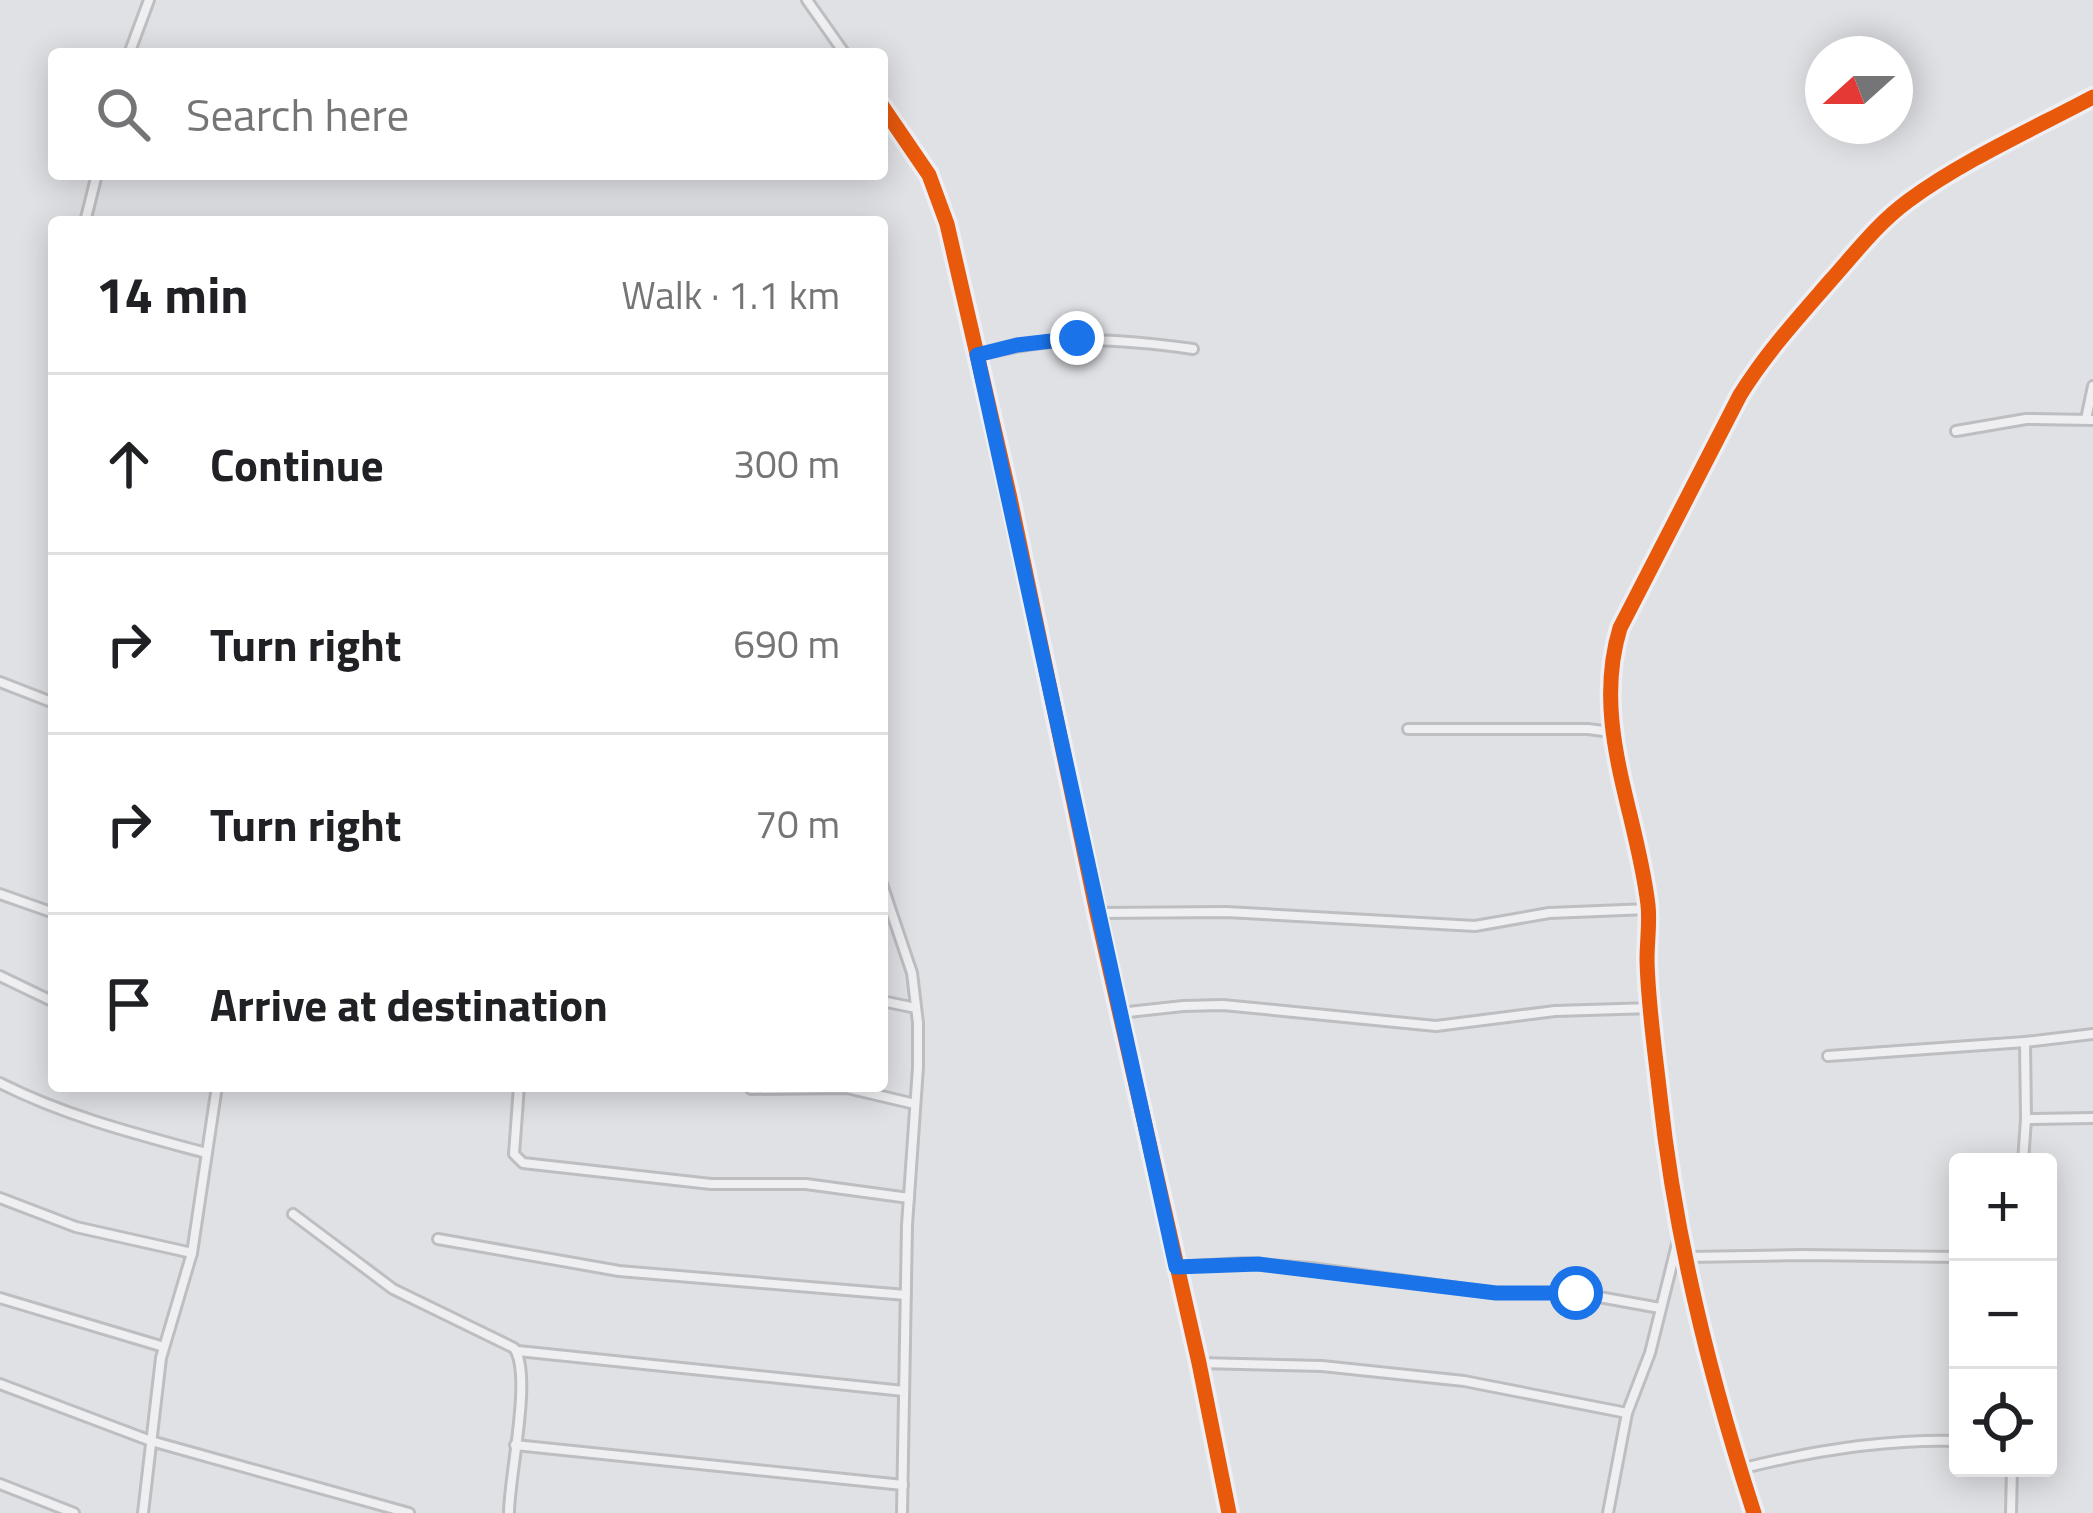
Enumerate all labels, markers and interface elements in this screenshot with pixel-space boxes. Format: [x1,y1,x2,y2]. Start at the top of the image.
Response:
north arrow [1805,36,1913,144]
search box [48,48,888,180]
text: Search here [186,80,409,148]
icon: search [90,81,156,147]
text: 14 min [96,255,249,333]
text: Walk · 1.1 km [621,265,840,324]
route end [1050,311,1104,365]
text: Continue [210,430,384,498]
icon: ahead [96,431,162,497]
text: 300 m [733,434,840,493]
text: Turn right [210,610,401,678]
icon: right [96,611,162,677]
text: 690 m [733,614,840,673]
text: Turn right [210,790,401,858]
icon: right [96,791,162,857]
text: 70 m [755,794,840,853]
text: Arrive at destination [210,970,608,1038]
icon: arrive [96,971,162,1037]
map controls [1949,1153,2057,1477]
button: + [1949,1153,2057,1261]
button: − [1949,1261,2057,1369]
route start [1549,1266,1603,1320]
button: locate [1949,1369,2057,1477]

